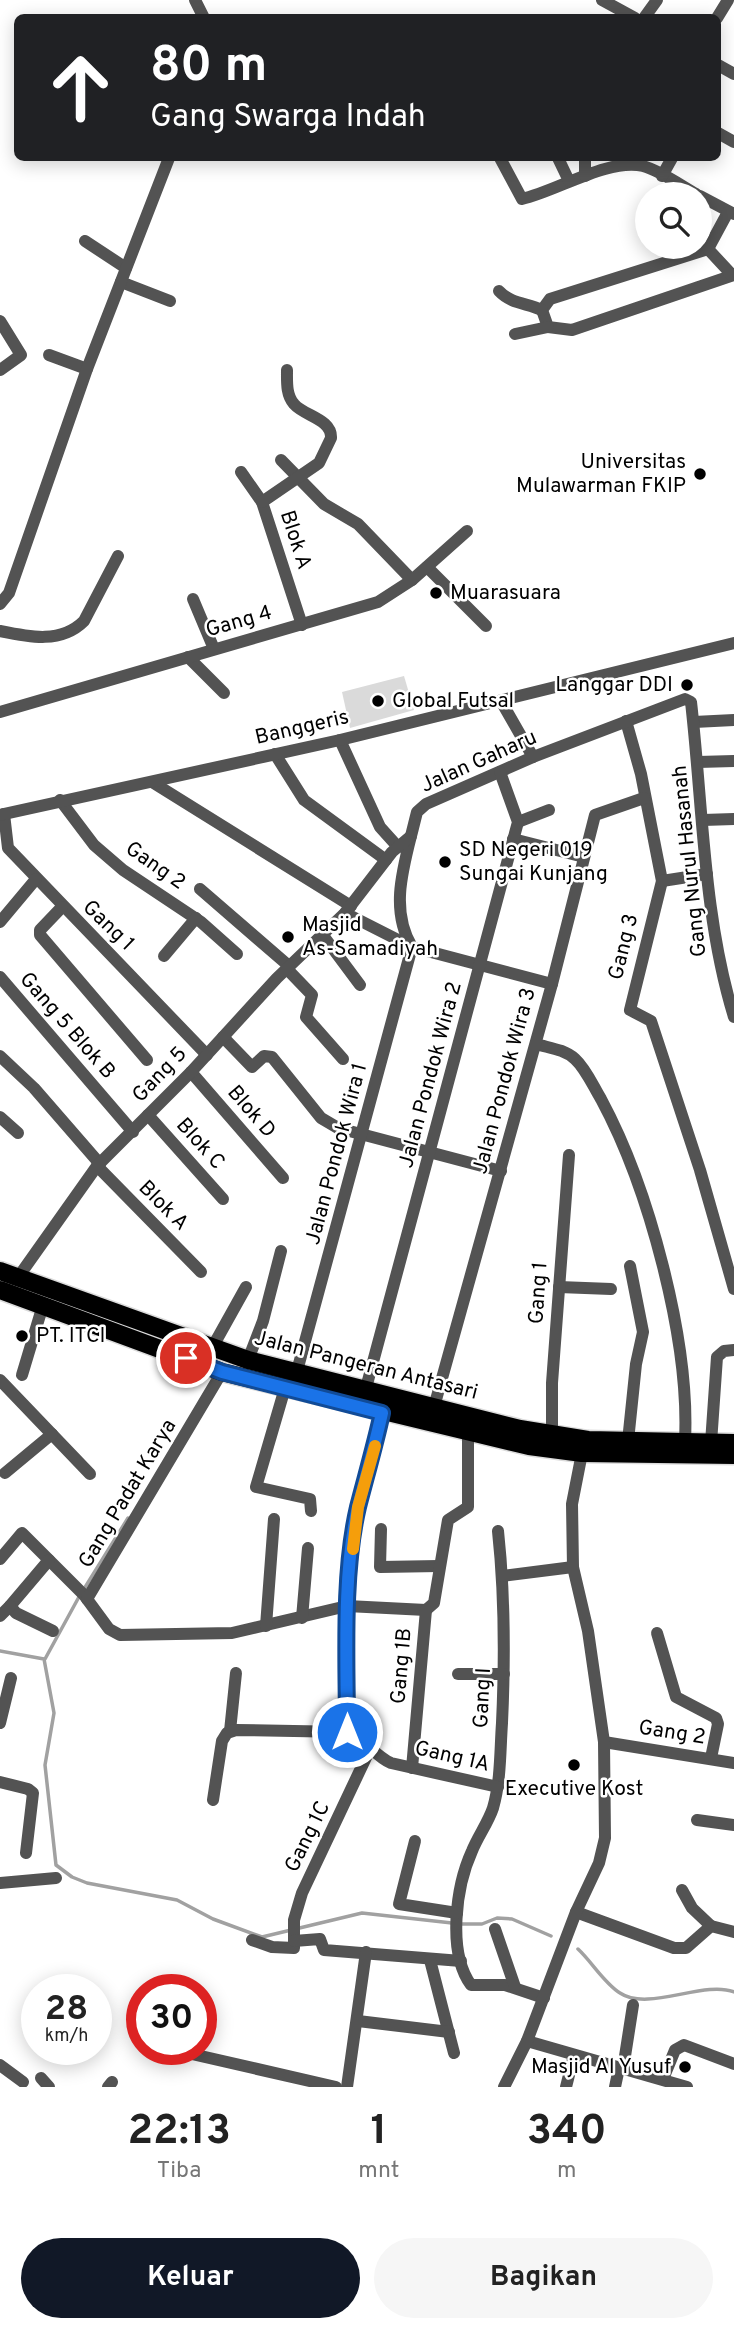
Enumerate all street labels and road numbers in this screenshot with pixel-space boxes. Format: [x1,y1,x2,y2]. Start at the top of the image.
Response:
street label: Blok A [273,507,317,573]
street label: Gang 4 [203,600,275,644]
street label: Banggeris [252,704,352,752]
street label: Jalan Gaharu [417,724,541,800]
street label: Gang Nurul Hasanah [667,764,713,958]
street label: Gang 2 [120,836,190,896]
street label: Gang 1 [76,895,140,957]
street label: Gang 3 [603,911,645,983]
street label: Gang 5 Blok B [13,967,121,1085]
street label: Jalan Pondok Wira 2 [393,979,469,1171]
street label: Jalan Pondok Wira 3 [467,985,543,1177]
street label: Gang 5 [127,1041,193,1109]
street label: Jalan Pondok Wira 1 [300,1060,374,1248]
street label: Blok D [221,1080,281,1144]
street label: Blok C [170,1112,230,1176]
street label: Blok A [132,1175,194,1237]
street label: Gang 1 [523,1261,555,1325]
street label: Jalan Pangeran Antasari [251,1325,481,1407]
street label: Gang Padat Karya [73,1415,183,1573]
street label: Gang 1B [385,1627,419,1705]
street label: Gang I [468,1667,498,1729]
street label: Gang 2 [637,1714,707,1752]
street label: Gang 1A [412,1735,492,1779]
street label: Gang 1C [279,1797,337,1877]

